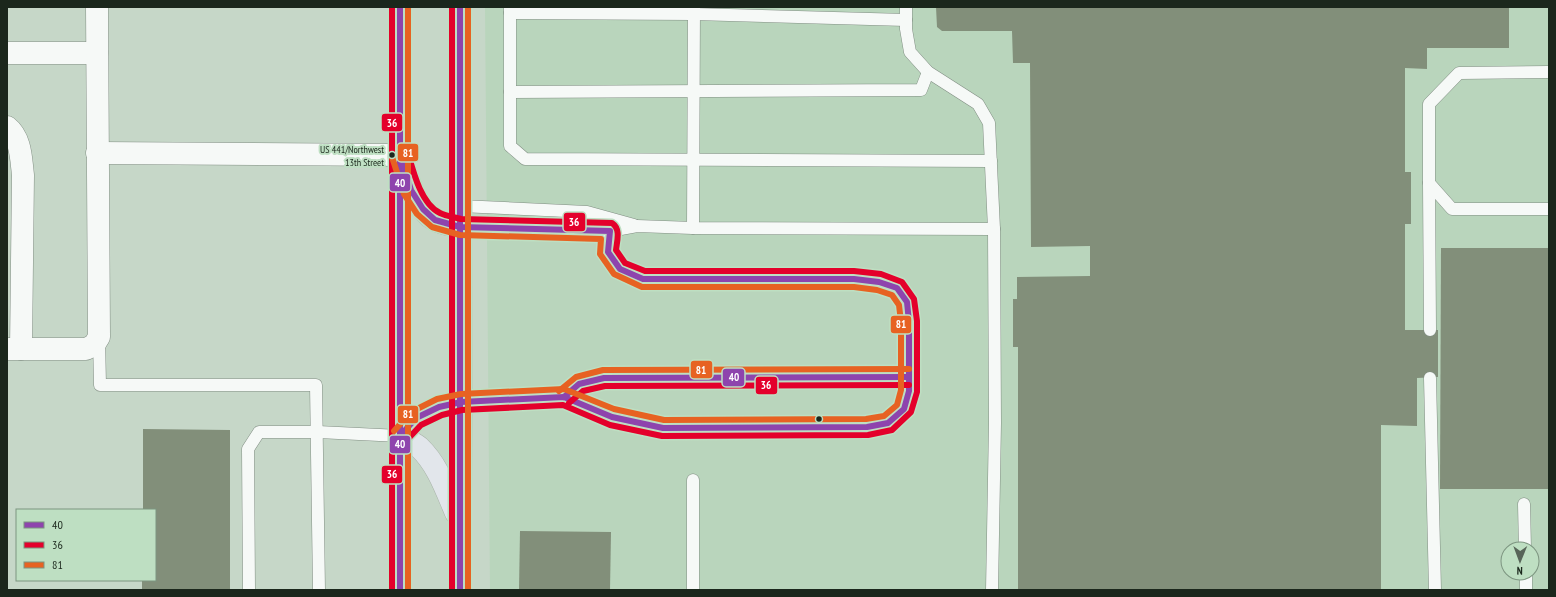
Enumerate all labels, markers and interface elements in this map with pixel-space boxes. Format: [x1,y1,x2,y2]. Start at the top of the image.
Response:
line badge: 36 [381,113,403,132]
text: 36 [387,116,397,130]
place label: US 441/Northwest 13th Street [320,143,384,169]
line badge: 81 [397,143,419,162]
text: 81 [403,146,413,160]
marker: US 441/Northwest 13th Street [387,150,397,160]
line badge: 40 [389,173,411,192]
text: 40 [395,176,405,190]
line badge: 36 [563,212,586,232]
text: 36 [569,215,579,229]
line badge: 81 [890,315,912,334]
text: 81 [896,317,906,331]
line badge: 81 [690,360,713,379]
text: 81 [696,363,706,377]
line badge: 40 [722,368,745,387]
text: 40 [729,370,739,384]
line badge: 36 [755,376,778,395]
text: 36 [761,378,771,392]
line badge: 81 [397,405,419,424]
text: 81 [403,407,413,421]
unlabelled marker [814,414,824,424]
line badge: 40 [389,435,411,454]
text: 40 [395,437,405,451]
line badge: 36 [381,465,403,484]
text: 36 [387,467,397,481]
legend [16,509,156,581]
text: 40 [52,517,63,532]
text: 36 [52,537,63,552]
north arrow [1500,541,1540,581]
text: 81 [52,557,63,572]
text: N [1517,564,1523,578]

